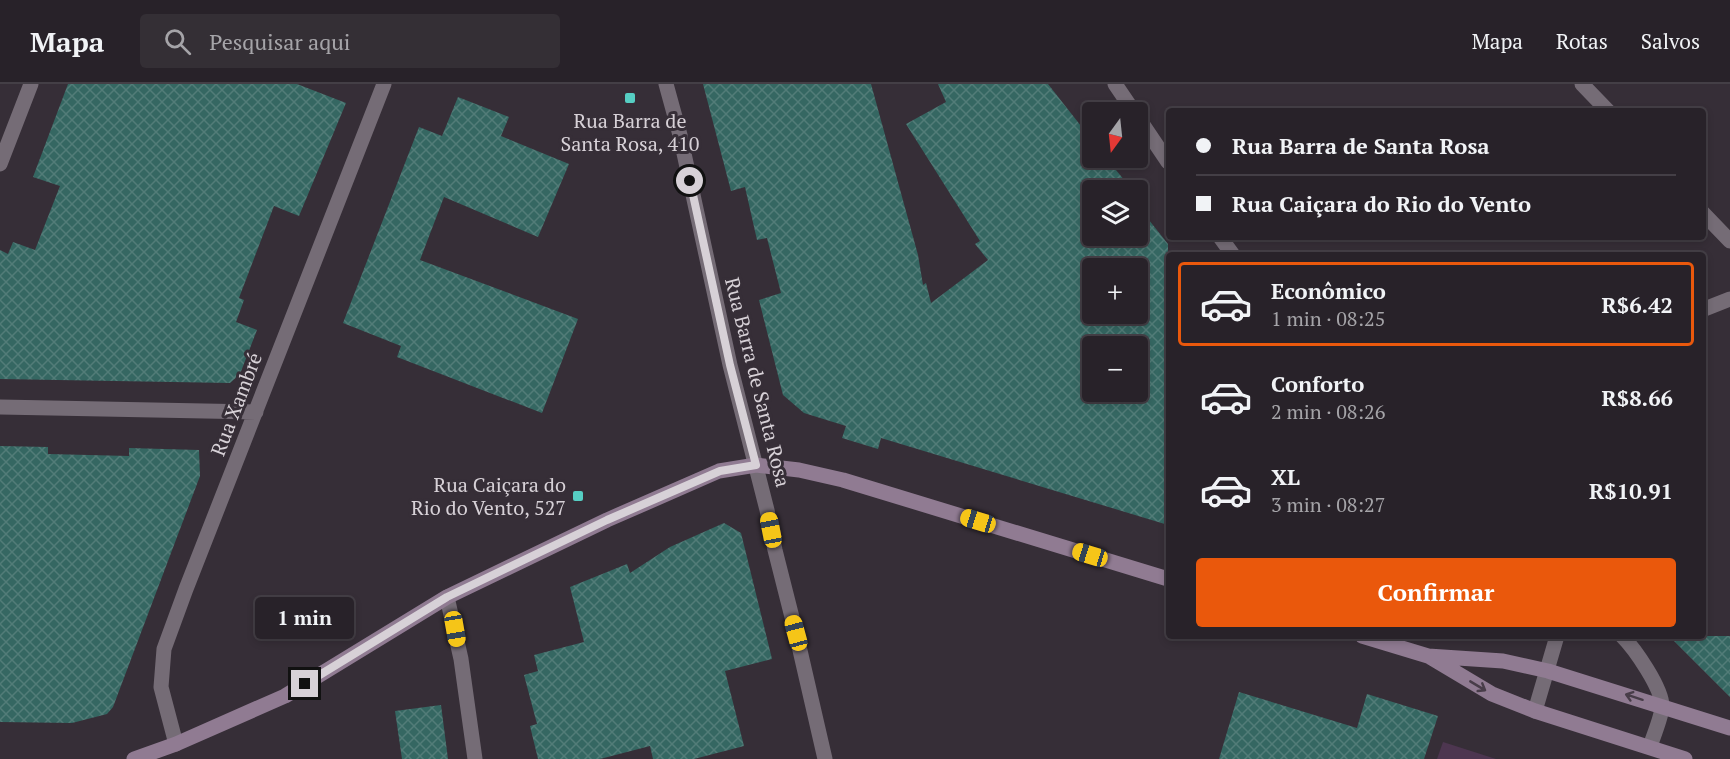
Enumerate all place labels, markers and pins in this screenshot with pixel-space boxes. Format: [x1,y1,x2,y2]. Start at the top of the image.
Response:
marker: Rua Barra de Santa Rosa, 410 [623,91,637,105]
place label: Rua Barra de Santa Rosa, 410 [561,107,699,157]
place label: Rua Caiçara do Rio do Vento, 527 [411,471,566,521]
marker: Rua Caiçara do Rio do Vento, 527 [571,489,585,503]

